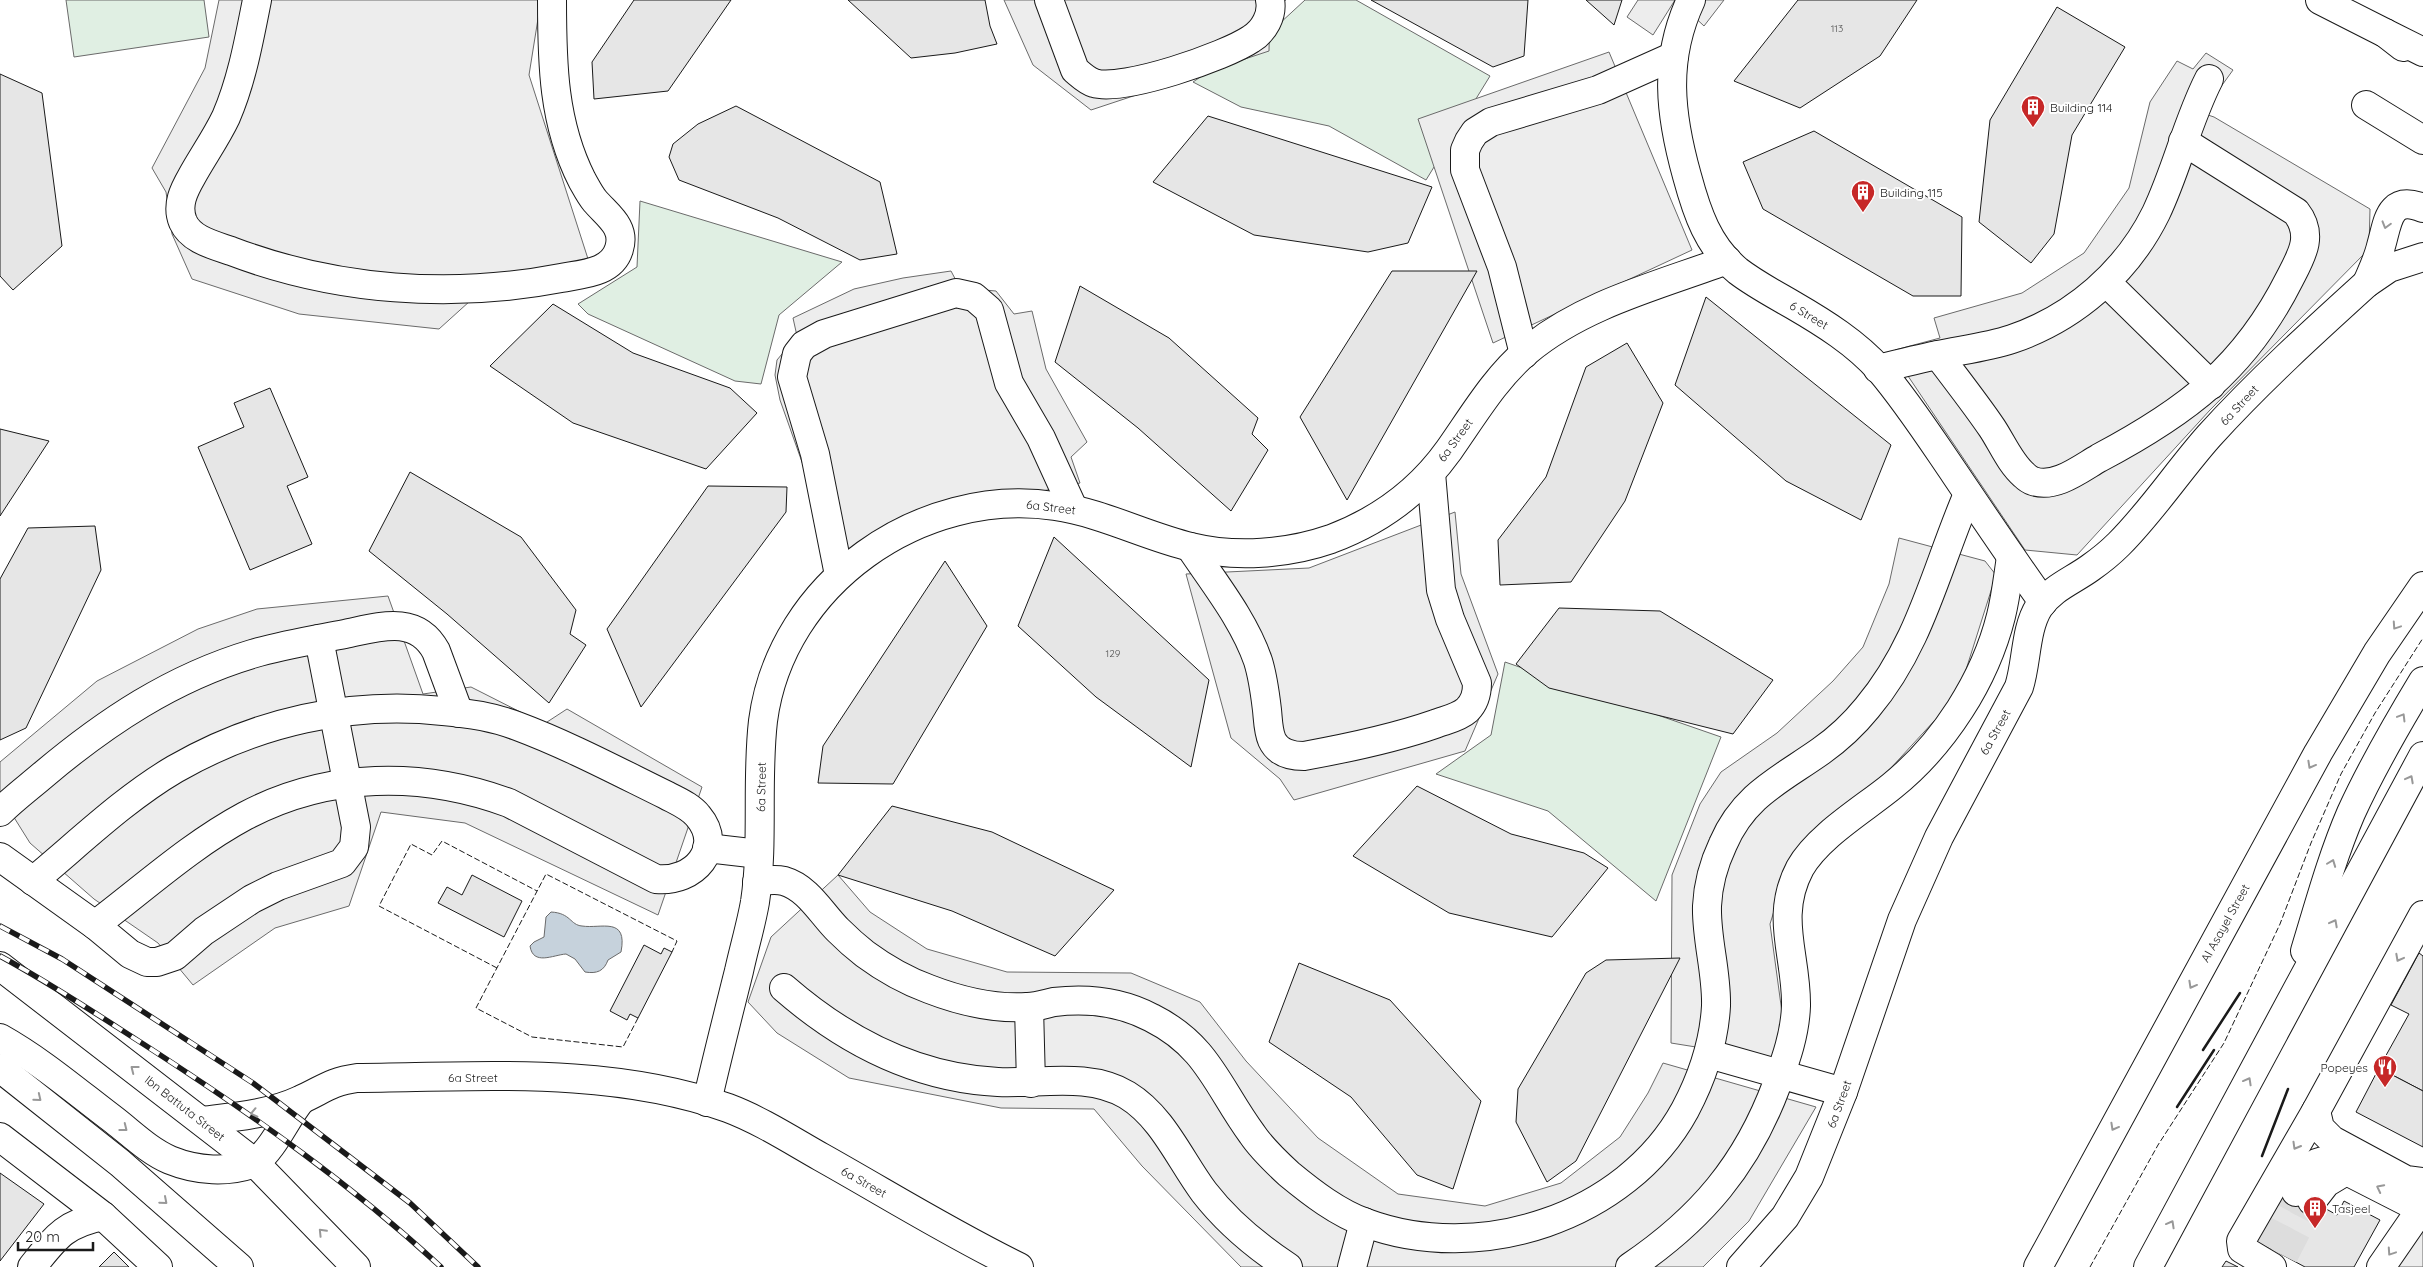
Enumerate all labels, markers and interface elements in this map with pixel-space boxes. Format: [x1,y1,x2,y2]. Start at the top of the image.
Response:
house number: 113 [1831,22,1843,35]
building icon: Building 114 [2020,94,2046,128]
place label: Building 114 [2050,100,2112,115]
building icon: Building 115 [1850,179,1876,213]
place label: Building 115 [1880,185,1943,200]
one-way arrow [2381,221,2391,229]
street label: 6 Street [1787,298,1831,332]
street label: 6a Street [2217,382,2261,428]
street label: 6a Street [1434,415,1476,465]
street label: 6a Street [1025,497,1077,517]
one-way arrow [2393,620,2402,630]
house number: 129 [1106,647,1121,660]
street label: 6a Street [1976,707,2014,757]
one-way arrow [2395,713,2405,722]
one-way arrow [2307,760,2317,769]
street label: 6a Street [753,762,769,812]
one-way arrow [2404,776,2414,785]
one-way arrow [2326,859,2337,868]
street label: Al Asayel Street [2197,881,2253,965]
one-way arrow [2327,919,2337,928]
one-way arrow [2396,952,2406,961]
one-way arrow [2188,979,2198,988]
restaurant icon: Popeyes [2372,1054,2398,1088]
place label: Popeyes [2321,1060,2368,1075]
one-way arrow [131,1066,140,1074]
street label: 6a Street [448,1070,498,1085]
street label: Ibn Battuta Street [142,1072,228,1144]
street label: 6a Street [1823,1078,1855,1130]
one-way arrow [2242,1078,2252,1087]
one-way arrow [32,1093,41,1101]
one-way arrow [250,1107,259,1118]
one-way arrow [2111,1122,2121,1131]
one-way arrow [118,1123,127,1131]
one-way arrow [2292,1141,2302,1150]
street label: 6a Street [839,1163,889,1201]
one-way arrow [2376,1184,2385,1194]
building icon: Tasjeel [2302,1195,2328,1229]
one-way arrow [158,1196,167,1205]
place label: Tasjeel [2332,1201,2371,1216]
scale bar [18,1220,92,1252]
one-way arrow [2165,1220,2175,1229]
text: 20 m [25,1227,60,1246]
one-way arrow [319,1229,328,1238]
one-way arrow [2388,1247,2397,1256]

